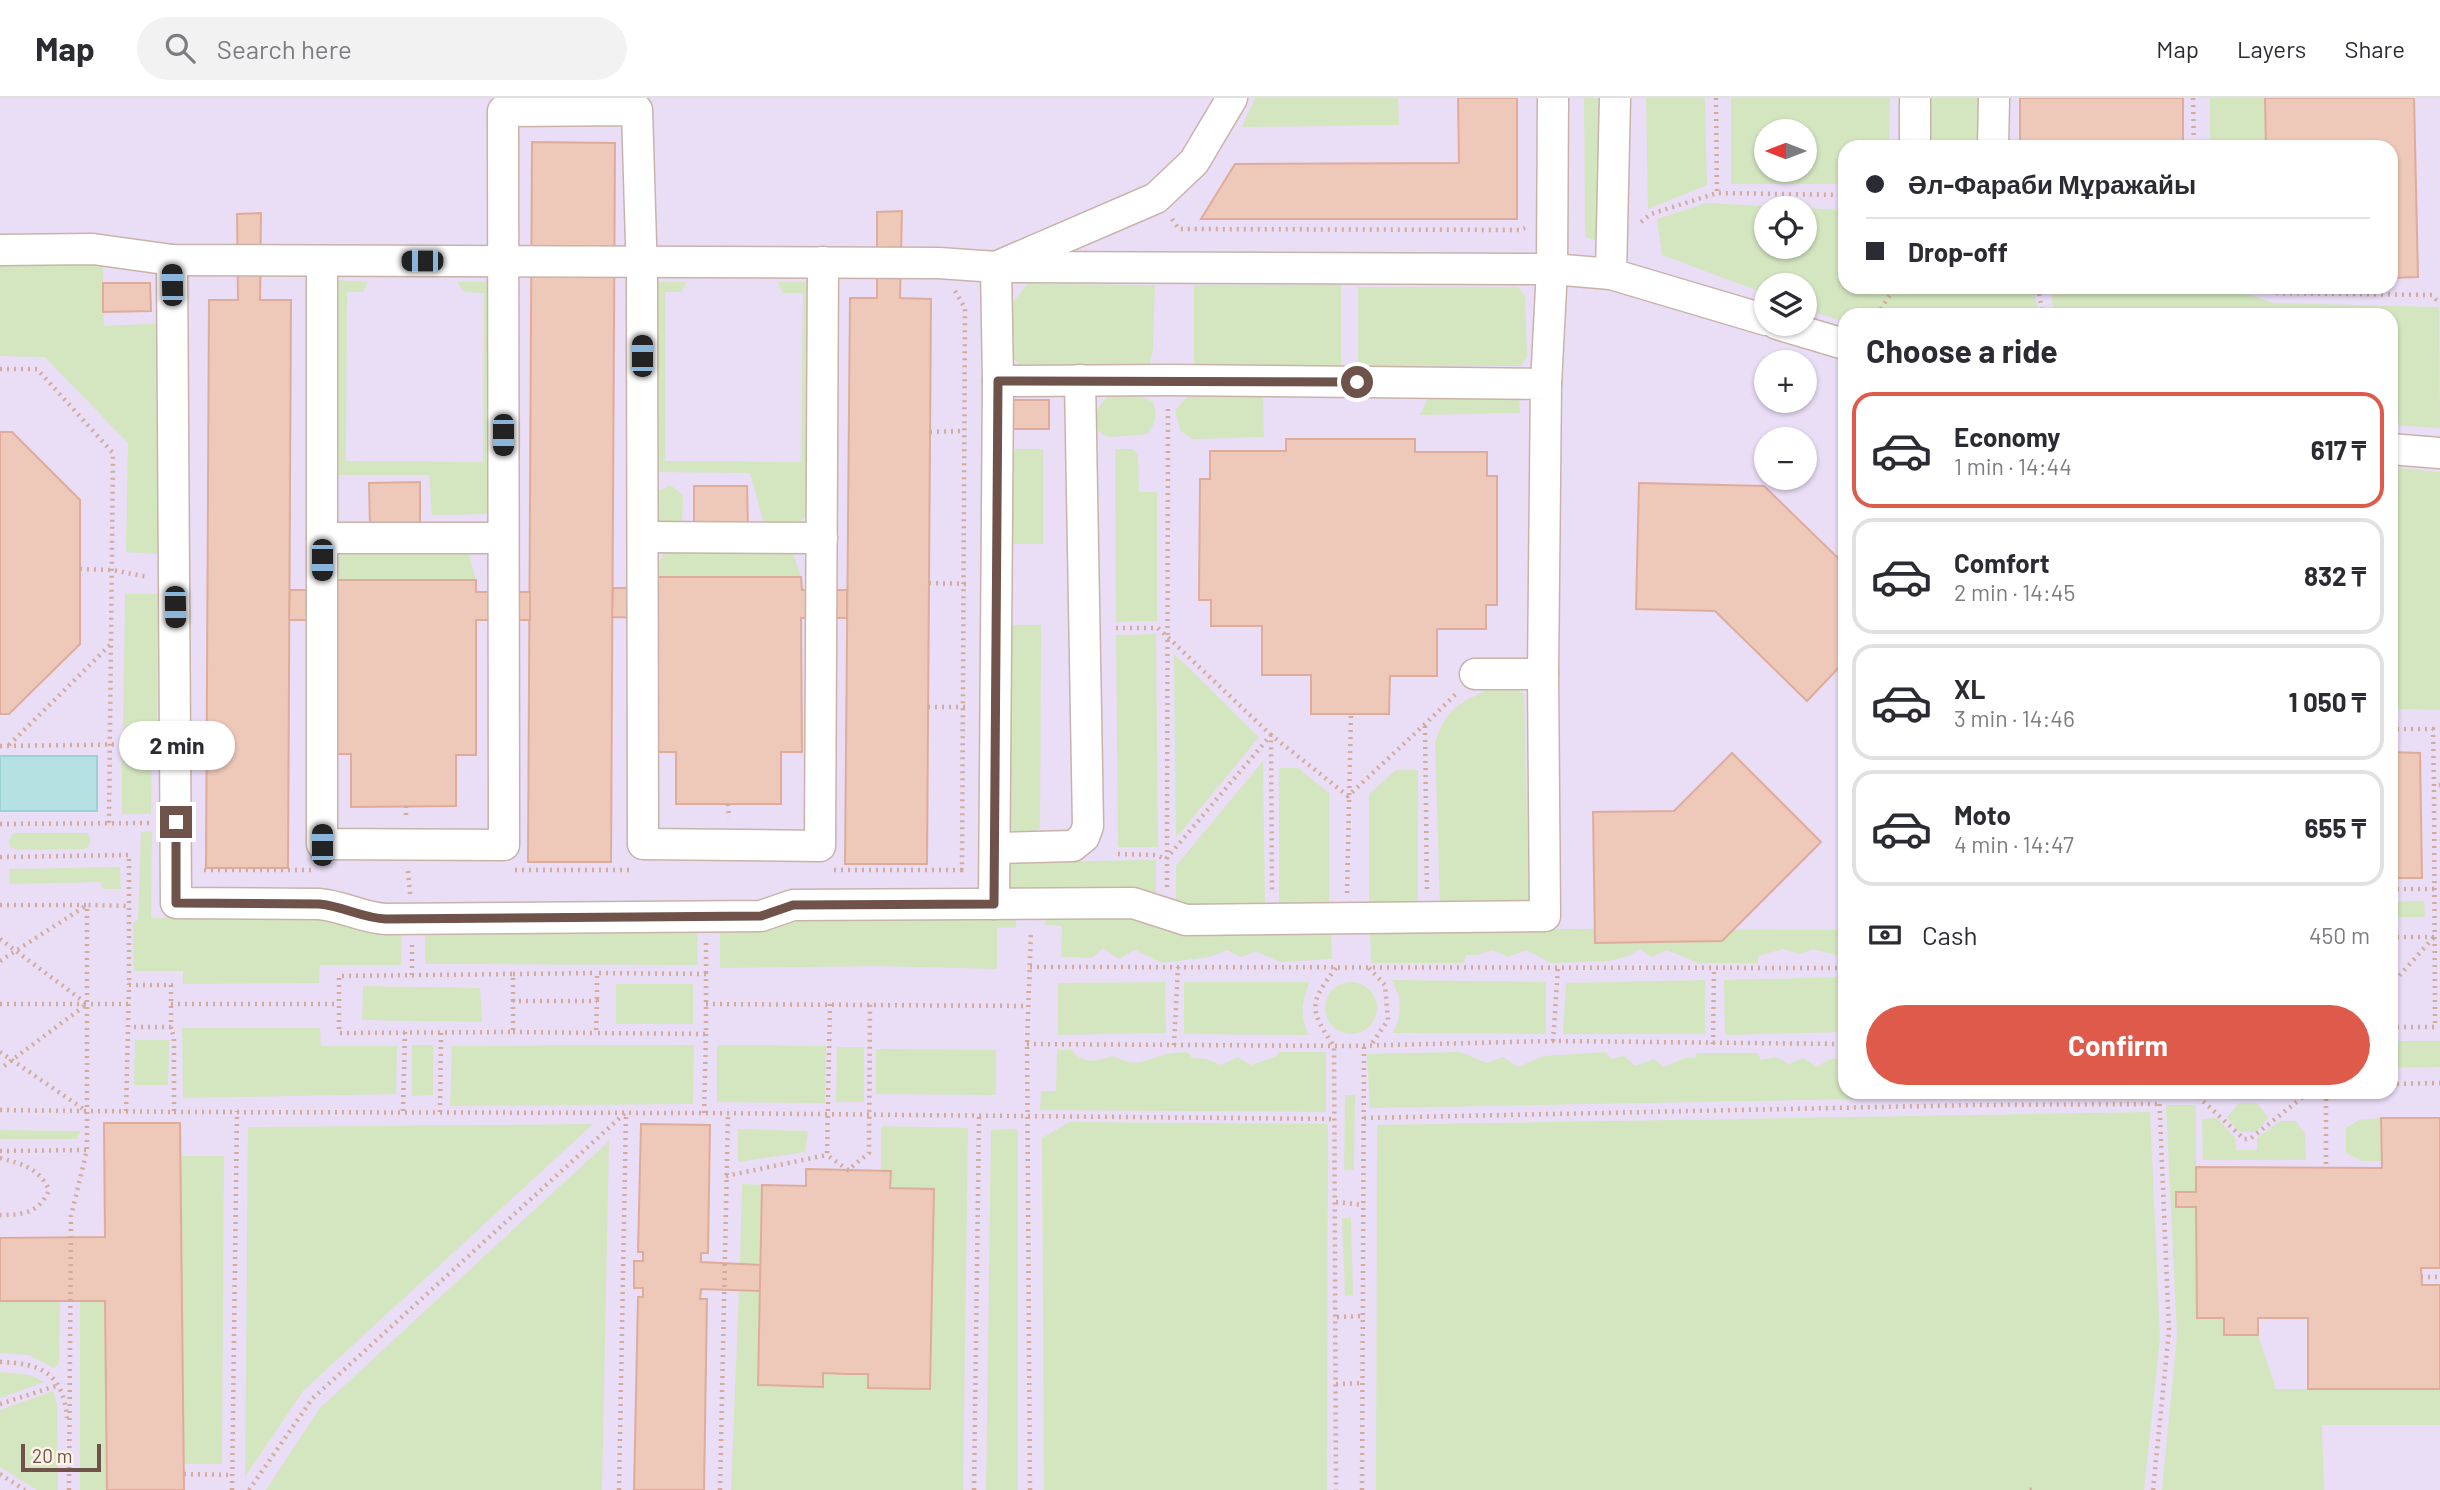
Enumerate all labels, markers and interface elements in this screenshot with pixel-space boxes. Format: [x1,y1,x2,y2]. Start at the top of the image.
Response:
search box [137,17,627,80]
text: Map [35,28,95,68]
icon: search [161,29,199,67]
text: Search here [217,33,352,64]
text: Map [2156,34,2199,63]
text: Layers [2237,34,2306,63]
text: Share [2344,34,2405,63]
north arrow [1754,119,1816,182]
map controls [1754,119,1817,490]
text: Әл-Фараби Мұражайы [1908,168,2196,199]
button: locate [1754,196,1817,259]
text: Drop-off [1908,236,2008,267]
car [402,251,444,272]
car [162,264,183,306]
button: layers [1754,273,1817,336]
text: Choose a ride [1866,331,2058,369]
car [632,335,653,377]
button: + [1754,350,1817,413]
route start [1341,366,1373,398]
car [493,414,514,456]
icon: car [1870,419,1933,482]
text: Economy [1954,421,2060,452]
button: − [1754,427,1817,490]
text: 617 ₸ [2311,434,2366,465]
text: 1 min · 14:44 [1954,452,2072,480]
car [312,539,333,581]
icon: car [1870,545,1933,608]
text: Comfort [1954,547,2050,578]
text: 832 ₸ [2304,560,2366,591]
text: 2 min · 14:45 [1954,578,2075,606]
car [165,586,186,628]
icon: car [1870,671,1933,734]
text: XL [1954,673,1985,704]
text: 1 050 ₸ [2289,686,2366,717]
text: 3 min · 14:46 [1954,704,2075,732]
callout: 2 min [118,720,234,770]
text: 2 min [149,731,205,759]
icon: car [1870,797,1933,860]
text: Moto [1954,799,2011,830]
route end [160,806,192,838]
text: 655 ₸ [2305,812,2366,843]
car [312,824,333,866]
text: 4 min · 14:47 [1954,830,2074,858]
icon: cash [1866,916,1904,954]
text: Cash [1922,919,1977,950]
text: 450 m [2309,921,2370,949]
button: Confirm [1866,1005,2370,1085]
scale bar [21,1441,102,1473]
text: 20 m [32,1444,72,1467]

